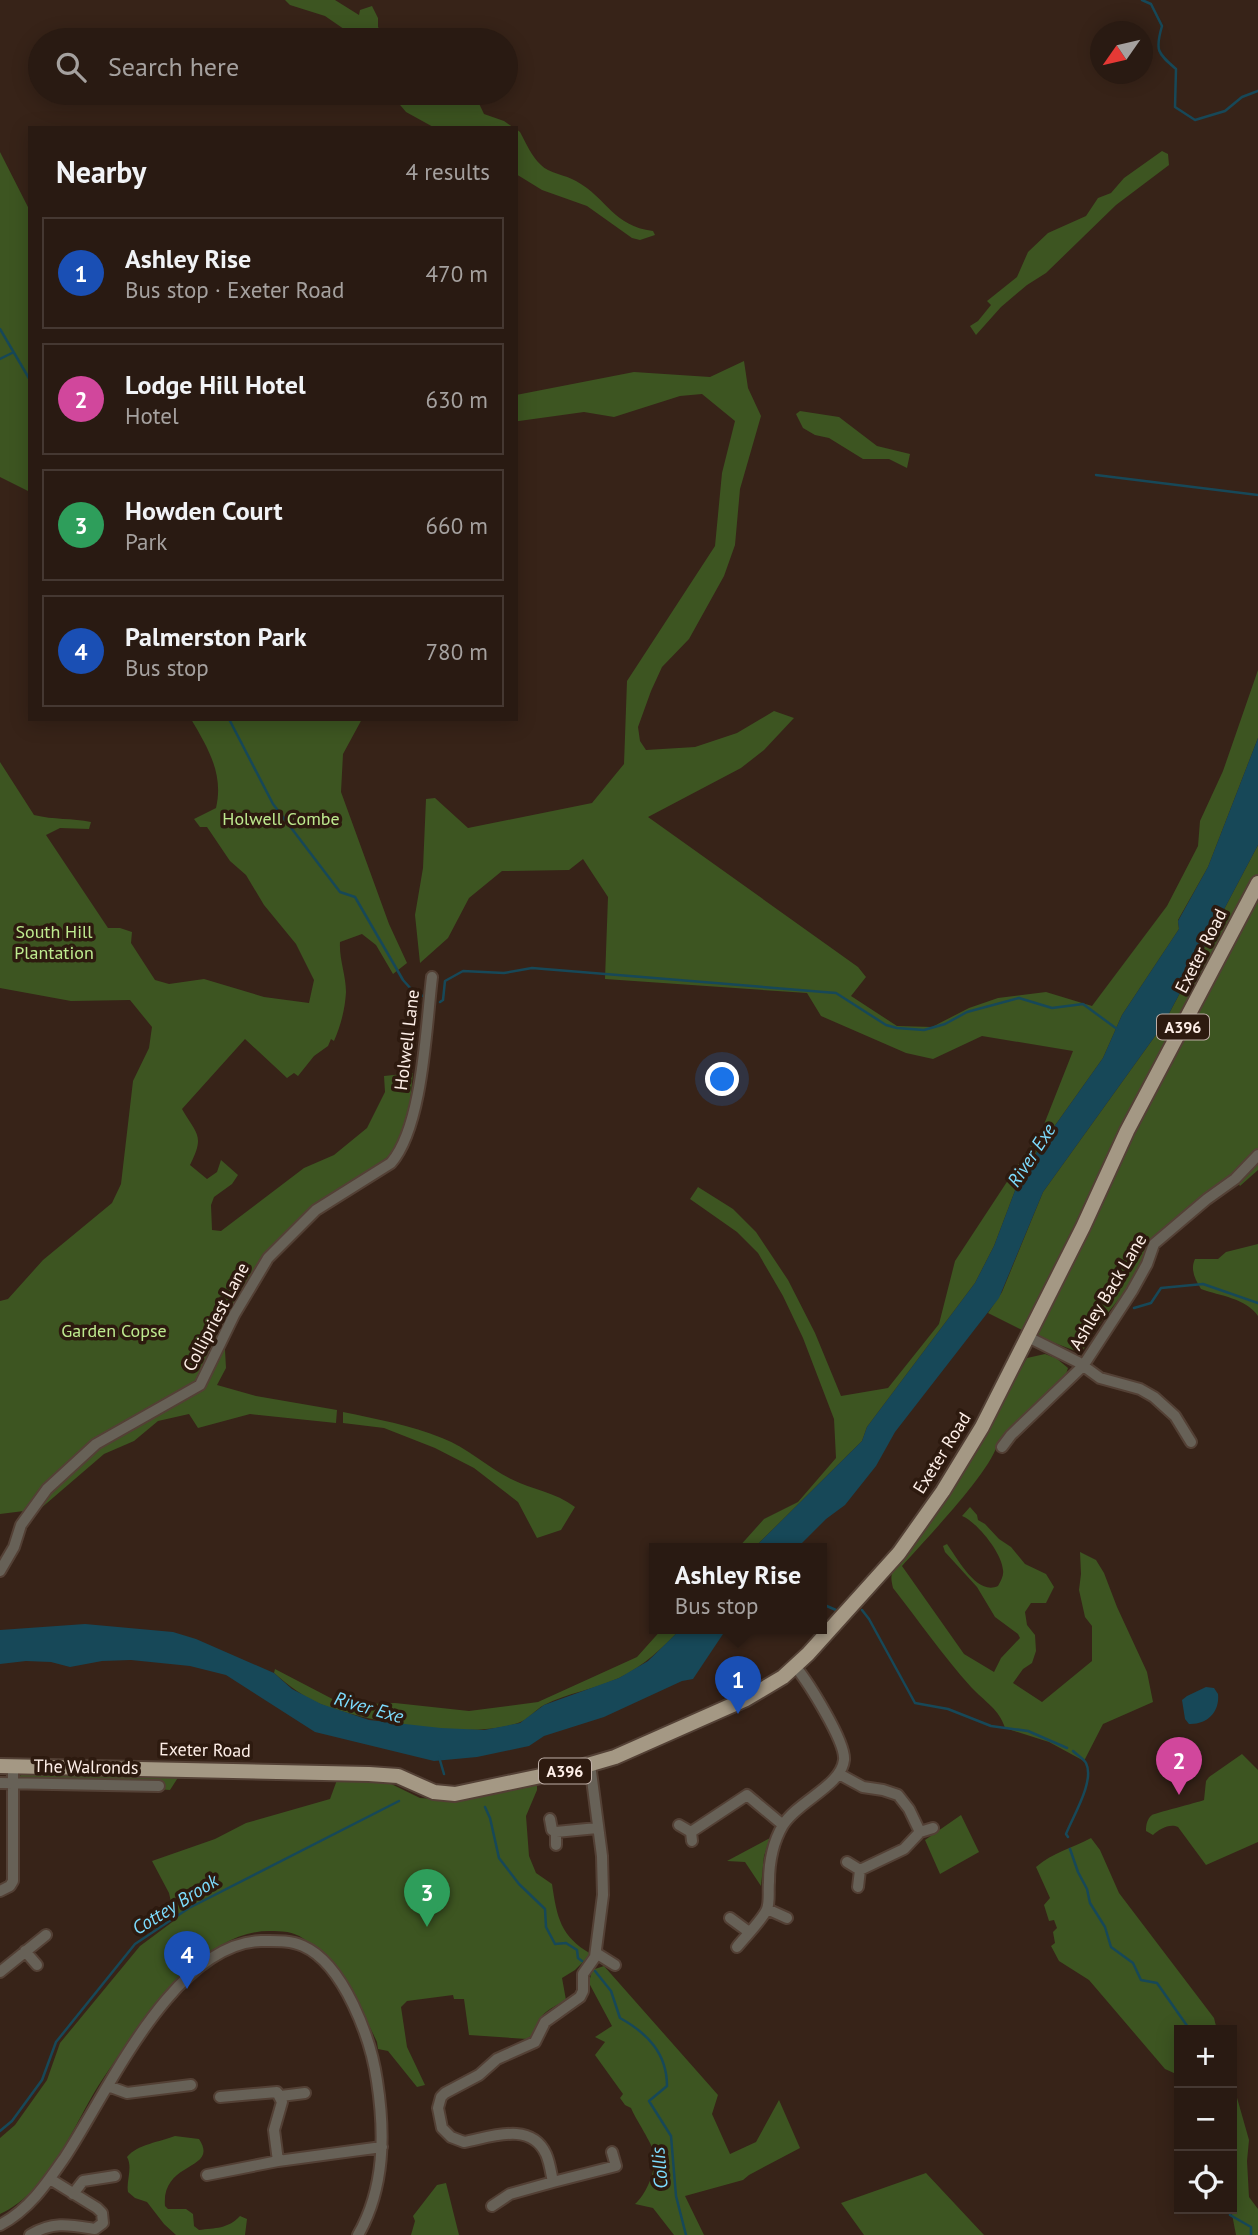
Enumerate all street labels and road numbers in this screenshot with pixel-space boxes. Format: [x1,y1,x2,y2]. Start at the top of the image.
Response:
street label: Exeter Road [1169,905,1232,997]
street label: Holwell Lane [389,988,424,1092]
road number: A396 [1157,1015,1209,1040]
street label: Ashley Back Lane [1064,1229,1151,1354]
street label: Collipriest Lane [177,1258,254,1375]
street label: Exeter Road [908,1408,976,1498]
street label: Exeter Road [159,1737,251,1762]
street label: The Walronds [33,1754,139,1779]
road number: A396 [539,1758,591,1784]

